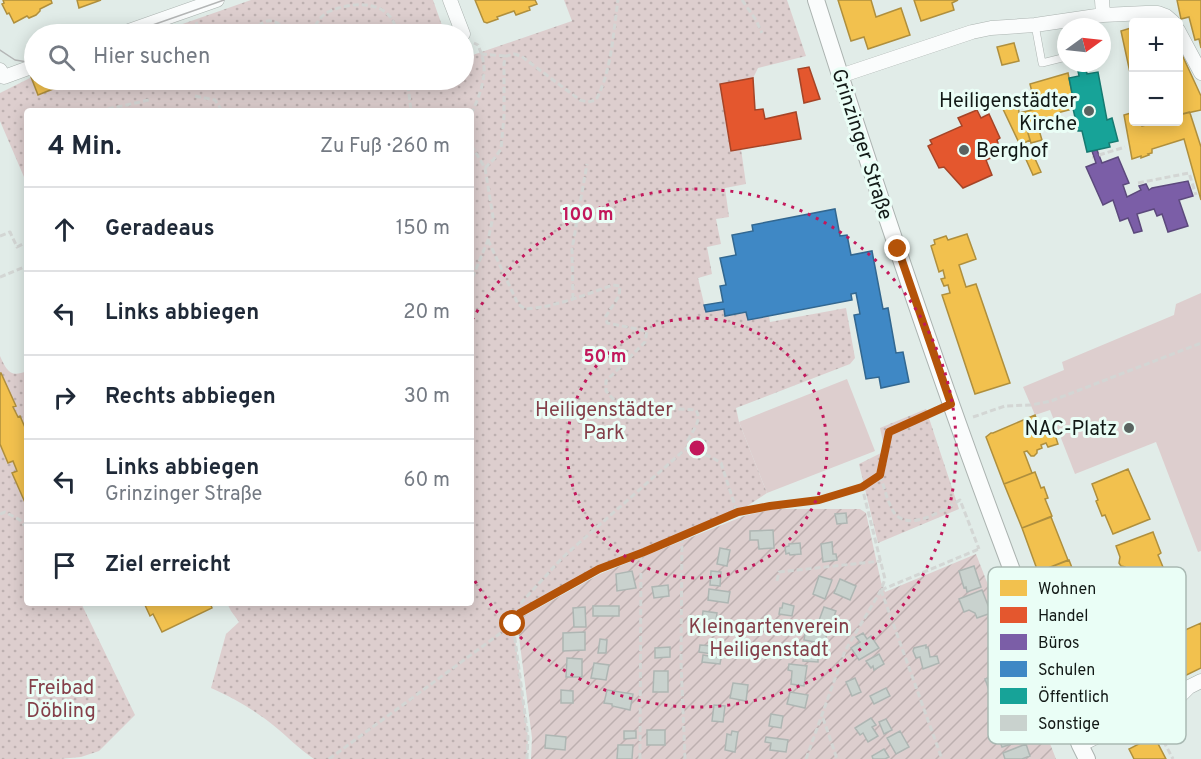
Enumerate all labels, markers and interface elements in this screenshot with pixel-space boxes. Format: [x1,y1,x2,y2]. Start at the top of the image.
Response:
north arrow [1057,18,1111,72]
map controls [1129,18,1183,126]
button: + [1129,18,1183,72]
search box [24,24,474,90]
icon: search [45,41,78,74]
text: Hier suchen [93,44,210,71]
street label: Grinzinger Straße [824,66,898,223]
button: − [1129,72,1183,126]
place label: Heiligenstädter Kirche [939,89,1077,138]
marker: Heiligenstädter Kirche [1082,104,1096,118]
text: 4 Min. [48,131,122,164]
text: Zu Fuß · 260 m [320,134,450,160]
place label: Berghof [976,139,1048,165]
marker: Berghof [957,143,971,157]
text: 100 m [562,204,614,227]
icon: ahead [48,213,81,246]
text: Geradeaus [105,216,215,243]
text: 150 m [396,216,450,242]
route end [884,235,910,261]
icon: left [48,297,81,330]
text: Links abbiegen [105,300,259,327]
text: 20 m [403,300,450,326]
text: 50 m [583,346,627,369]
icon: right [48,381,81,414]
text: Rechts abbiegen [105,384,276,411]
text: 30 m [404,384,450,410]
park label: Heiligenstädter Park [535,398,673,447]
place label: NAC-Platz [1025,417,1117,443]
marker: NAC-Platz [1122,421,1136,435]
centre of rings [687,438,707,458]
text: Links abbiegen [105,455,259,482]
icon: left [48,465,81,498]
text: 60 m [404,468,450,494]
text: Grinzinger Straße [105,482,262,508]
icon: arrive [48,549,81,582]
text: Ziel erreicht [105,552,231,579]
legend [988,567,1186,744]
text: Wohnen [1038,580,1096,600]
text: Handel [1038,607,1088,627]
route start [499,610,525,636]
park label: Kleingartenverein Heiligenstadt [688,615,850,664]
text: Büros [1038,634,1080,654]
text: Schulen [1038,661,1095,681]
park label: Freibad Döbling [26,676,96,725]
text: Öffentlich [1038,686,1109,708]
text: Sonstige [1038,715,1100,735]

